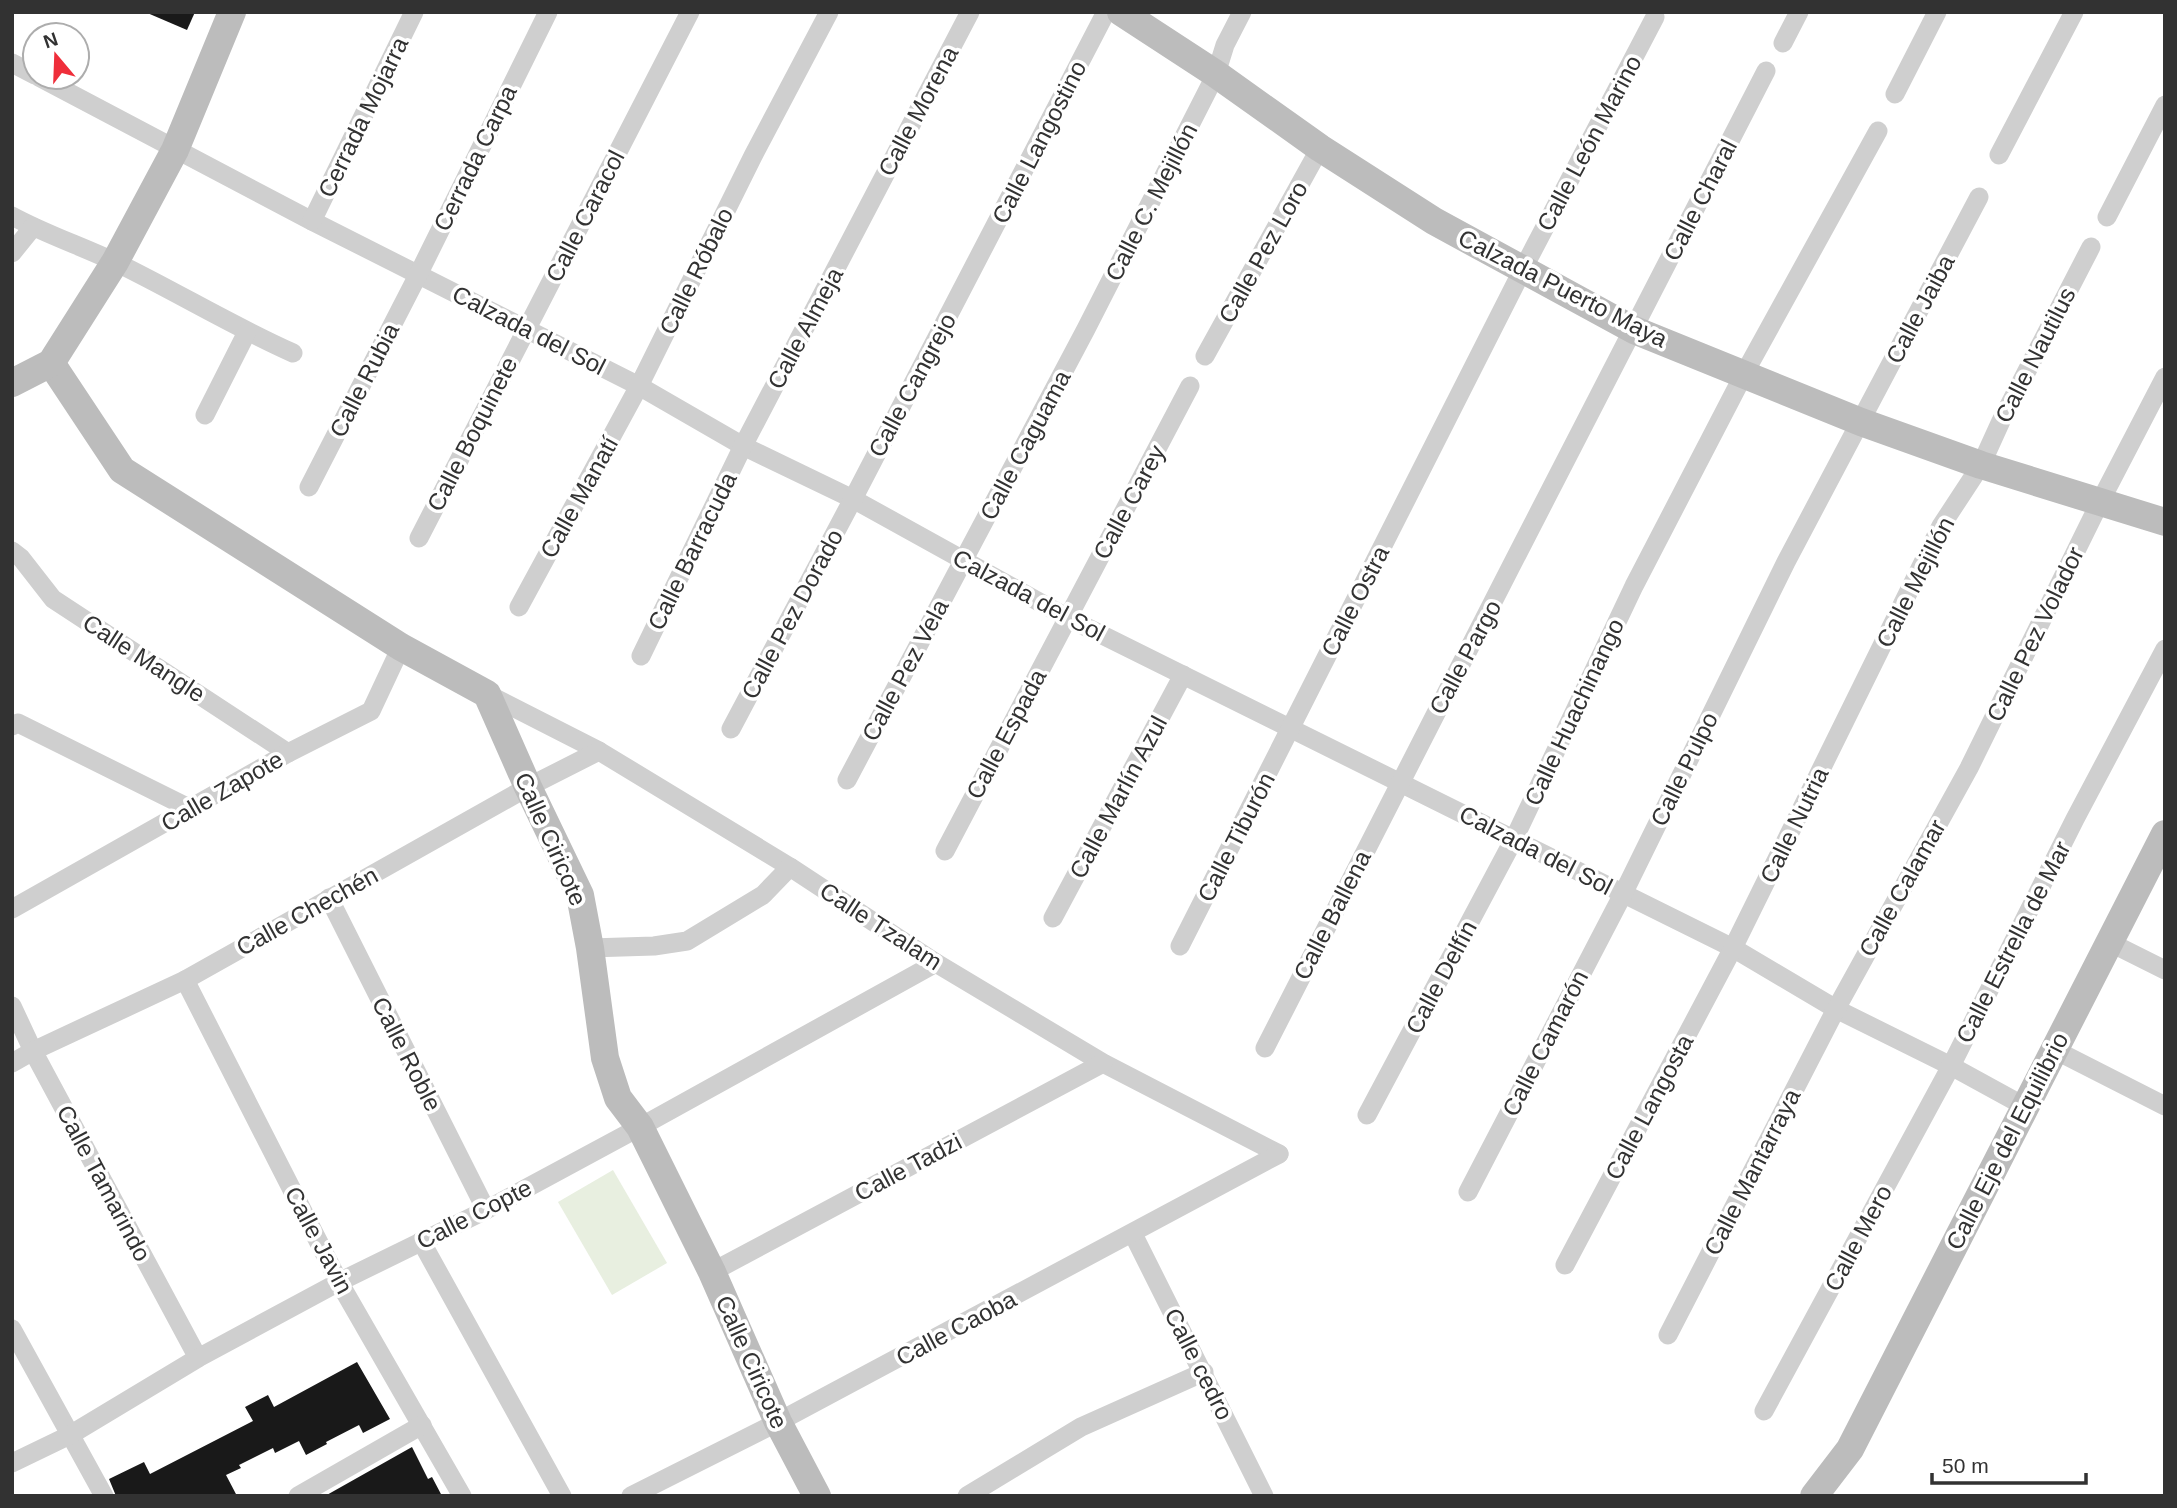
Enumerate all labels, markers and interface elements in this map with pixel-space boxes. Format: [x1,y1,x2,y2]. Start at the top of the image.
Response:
north arrow [21,21,91,91]
text: N [41,28,61,53]
street label: Cerrada Mojarra [313,32,414,201]
street label: Calle Morena [873,41,964,180]
street label: Calle León Marino [1531,51,1647,235]
street label: Calle Langostino [986,56,1092,228]
street label: Cerrada Carpa [428,80,522,235]
street label: Calle C. Mejillón [1100,119,1202,285]
street label: Calle Charal [1658,135,1742,265]
street label: Calle Caracol [540,146,630,286]
street label: Calle Pez Loro [1213,177,1313,327]
street label: Calle Róbalo [654,203,738,339]
street label: Calzada Puerto Maya [1454,224,1673,353]
street label: Calle Jaiba [1880,250,1960,368]
street label: Calle Almeja [762,262,849,393]
street label: Calzada del Sol [448,280,610,380]
street label: Calle Nautilus [1989,283,2081,427]
street label: Calle Cangrejo [863,309,961,461]
street label: Calle Rubia [324,318,404,441]
street label: Calle Boquinete [422,352,522,516]
street label: Calle Caguama [974,365,1076,524]
street label: Calle Manatí [535,431,624,562]
street label: Calle Carey [1088,440,1170,564]
street label: Calle Barracuda [642,467,742,634]
street label: Calle Mejillón [1871,512,1959,652]
street label: Calle Pez Dorado [736,525,848,703]
street label: Calle Ostra [1316,541,1395,661]
street label: Calle Pez Volador [1981,542,2089,726]
street label: Calzada del Sol [948,544,1110,646]
street label: Calle Pez Vela [856,594,954,745]
street label: Calle Pargo [1424,595,1506,719]
street label: Calle Mangle [78,609,210,707]
street label: Calle Huachinango [1519,614,1629,810]
street label: Calle Espada [961,664,1052,803]
street label: Calle Pulpo [1645,708,1723,830]
street label: Calle Marlín Azul [1064,711,1172,883]
street label: Calle Zapote [156,745,288,837]
street label: Calle Nutria [1754,762,1834,887]
street label: Calle Ciricote [510,768,592,910]
street label: Calle Tiburón [1192,768,1280,906]
street label: Calzada del Sol [1455,800,1617,900]
street label: Calle Calamar [1853,815,1951,961]
street label: Calle Estrella de Mar [1950,837,2076,1047]
street label: Calle Ballena [1288,845,1376,984]
street label: Calle Chechén [232,861,382,961]
street label: Calle Tzalam [815,877,947,975]
street label: Calle Delfín [1400,916,1482,1038]
street label: Calle Camarón [1497,966,1593,1120]
street label: Calle Roble [367,993,447,1115]
street label: Calle Eje del Equilibrio [1940,1028,2074,1254]
street label: Calle Langosta [1599,1029,1699,1184]
street label: Calle Mantarraya [1698,1084,1806,1260]
street label: Calle Tamarindo [51,1100,157,1266]
street label: Calle Tadzi [850,1128,966,1206]
street label: Calle Copte [412,1174,536,1254]
street label: Calle Mero [1819,1180,1897,1296]
street label: Calle Javin [280,1182,358,1298]
street label: Calle Caoba [891,1285,1021,1371]
street label: Calle Ciricote [711,1291,793,1433]
street label: Calle cedro [1159,1304,1239,1424]
scale bar [1932,1442,2086,1486]
text: 50 m [1942,1454,1989,1477]

